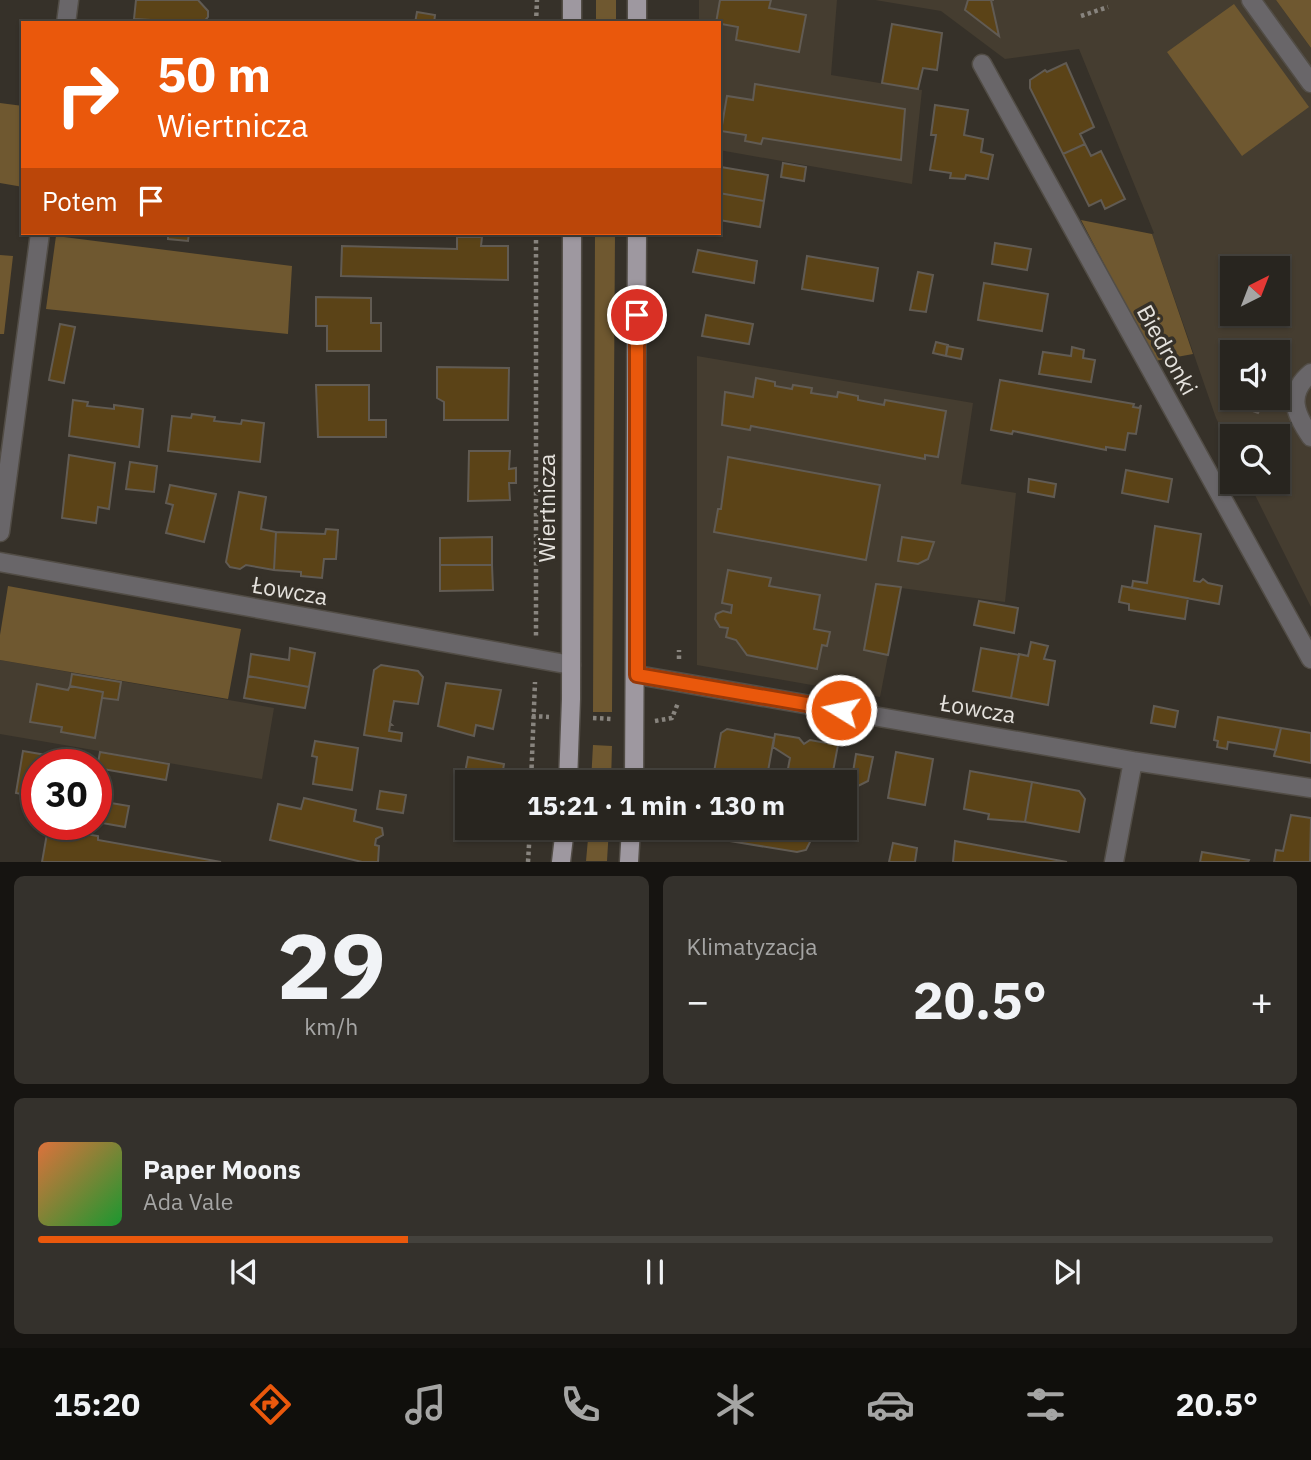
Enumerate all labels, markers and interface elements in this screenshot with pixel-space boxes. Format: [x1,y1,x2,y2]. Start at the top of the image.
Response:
text: 50 m [157,42,271,105]
icon: right [42,49,133,140]
text: Wiertnicza [157,104,308,146]
icon: arrive [132,182,170,220]
text: Potem [42,184,118,218]
north arrow [1220,256,1290,326]
map controls [1220,256,1290,494]
pin [607,285,667,345]
icon: arrive [618,296,656,334]
street label: Biedronki [1131,299,1205,400]
button: sound [1220,340,1290,410]
button: search [1220,424,1290,494]
street label: Wiertnicza [531,454,561,562]
street label: Łowcza [249,568,330,611]
position arrow [804,673,878,747]
street label: Łowcza [937,686,1018,729]
speed limit sign: 30 [21,749,112,840]
text: 15:21 · 1 min · 130 m [527,788,785,822]
text: 29 [277,906,386,1024]
text: Klimatyzacja [687,931,818,961]
text: 20.5° [913,966,1047,1033]
text: − [687,976,709,1025]
text: + [1250,976,1273,1025]
text: km/h [304,1011,358,1041]
text: Paper Moons [143,1152,301,1186]
text: Ada Vale [143,1186,233,1216]
icon: previous [225,1253,263,1291]
icon: pause [636,1253,674,1291]
icon: next [1048,1253,1086,1291]
icon: directions [246,1380,295,1429]
icon: music [401,1380,450,1429]
icon: phone [556,1380,605,1429]
icon: climate [711,1380,760,1429]
icon: car [866,1380,915,1429]
icon: filters [1021,1380,1070,1429]
text: 15:20 [53,1383,140,1425]
text: 20.5° [1175,1383,1258,1425]

